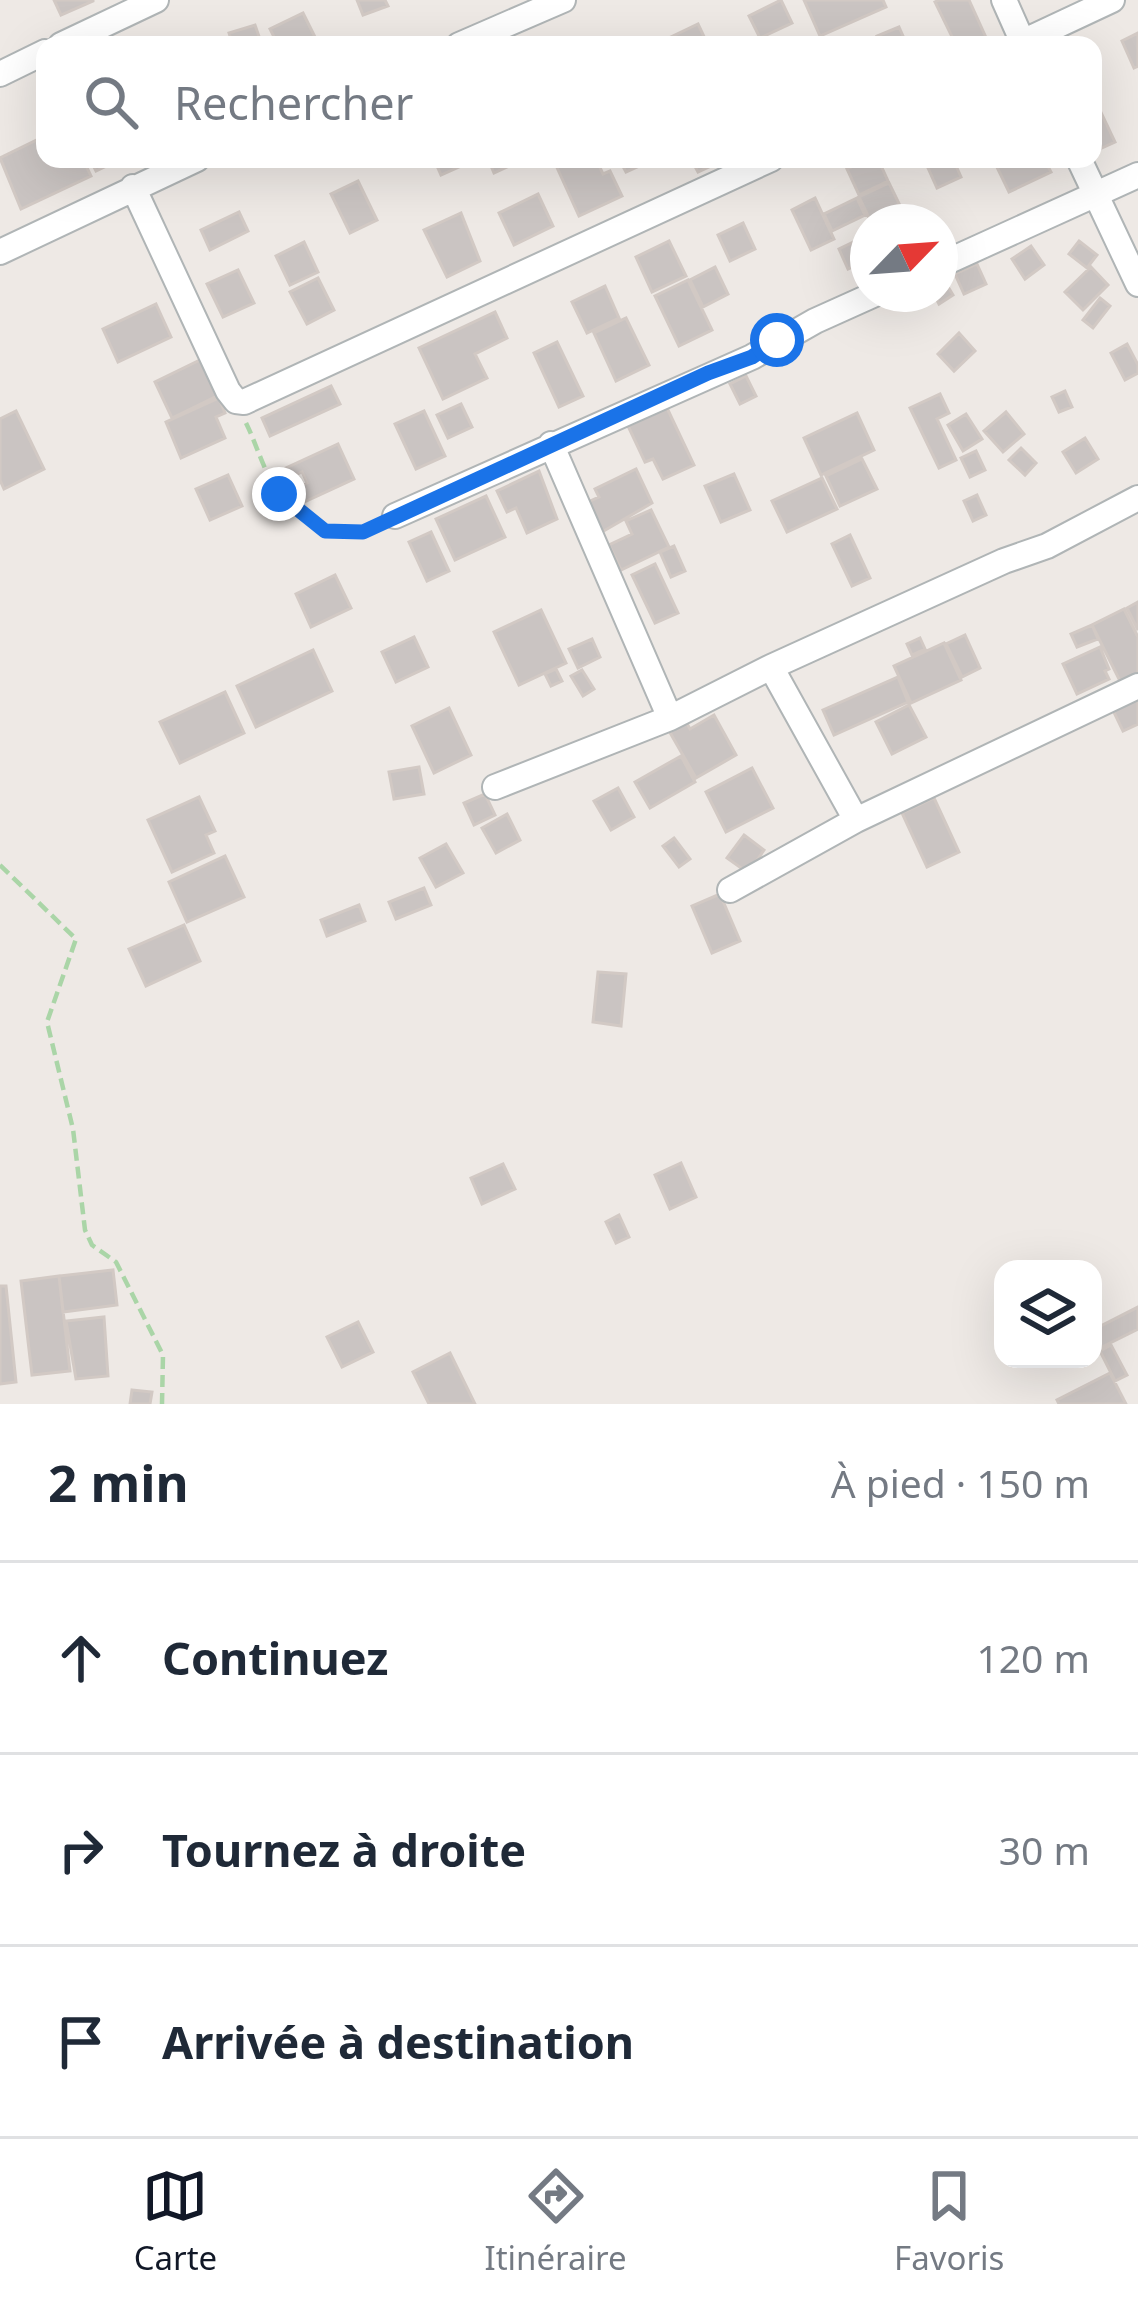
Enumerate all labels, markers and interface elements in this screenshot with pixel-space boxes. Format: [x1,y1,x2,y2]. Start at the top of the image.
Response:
search box [36,36,1102,168]
icon: search [78,69,144,135]
text: Rechercher [174,72,413,133]
north arrow [850,204,958,312]
route start [750,313,804,367]
route end [252,467,306,521]
map controls [994,1260,1102,1368]
button: layers [994,1260,1102,1368]
text: 2 min [48,1447,189,1517]
text: À pied · 150 m [831,1456,1090,1509]
icon: ahead [48,1625,114,1691]
text: Continuez [162,1627,388,1688]
text: 120 m [976,1631,1090,1684]
icon: right [48,1817,114,1883]
text: Tournez à droite [162,1819,526,1880]
text: 30 m [999,1823,1090,1876]
icon: arrive [48,2009,114,2075]
text: Arrivée à destination [162,2011,634,2072]
tab: Carte [134,2163,217,2280]
tab: Itinéraire [485,2163,627,2280]
tab: Favoris [894,2163,1004,2280]

